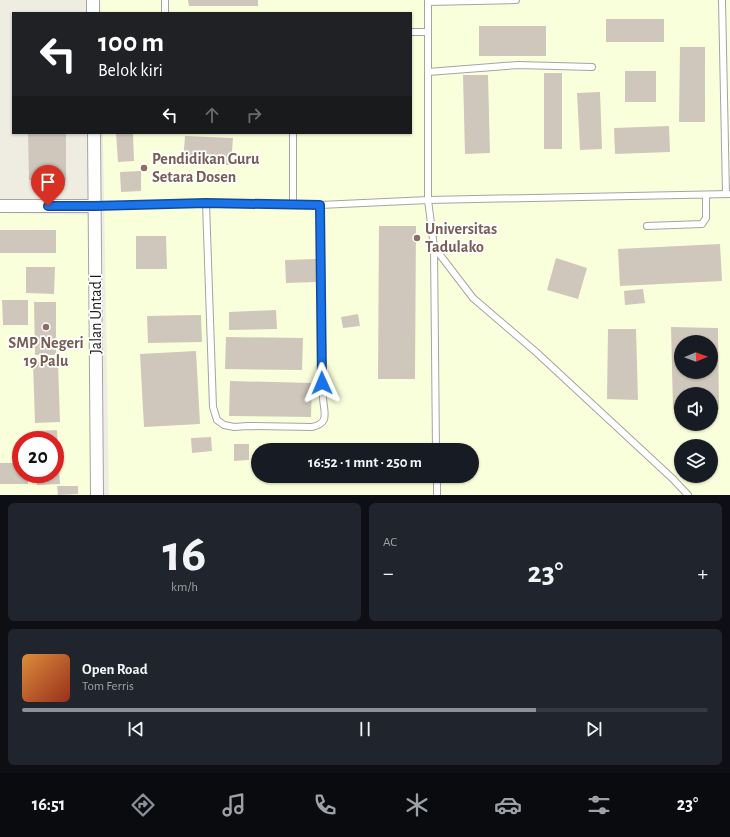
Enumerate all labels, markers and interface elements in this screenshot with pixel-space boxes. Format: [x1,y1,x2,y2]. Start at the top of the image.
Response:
icon: left [32,28,84,80]
text: 100 m [98,29,164,57]
text: Belok kiri [98,62,163,80]
icon: left [159,104,181,126]
icon: ahead [201,104,223,126]
icon: right [243,104,265,126]
place label: Pendidikan Guru Setara Dosen [152,151,260,185]
marker: Pendidikan Guru Setara Dosen [139,163,149,173]
pin [31,165,65,206]
icon: arrive [37,171,59,193]
place label: Universitas Tadulako [425,221,497,255]
marker: Universitas Tadulako [412,233,422,243]
street label: Jalan Untad I [88,274,104,354]
marker: SMP Negeri 19 Palu [41,322,51,332]
place label: SMP Negeri 19 Palu [8,335,84,369]
north arrow [674,335,718,379]
map controls [674,335,718,483]
position arrow [301,362,343,404]
button: sound [674,387,718,431]
speed limit sign: 20 [12,431,64,483]
button: layers [674,439,718,483]
text: 16:52 · 1 mnt · 250 m [308,455,422,470]
text: 16 [163,528,206,580]
text: AC [383,536,397,549]
text: 23° [528,558,563,588]
text: − [383,562,394,584]
text: + [697,562,708,584]
text: km/h [171,581,198,594]
text: Open Road [82,662,148,677]
text: Tom Ferris [82,680,134,693]
icon: previous [125,718,147,740]
icon: pause [354,718,376,740]
icon: next [583,718,605,740]
icon: directions [129,791,157,819]
icon: music [220,791,248,819]
icon: phone [311,791,339,819]
icon: climate [403,791,431,819]
icon: car [494,791,522,819]
icon: filters [585,791,613,819]
text: 16:51 [32,796,65,814]
text: 23° [677,796,698,814]

